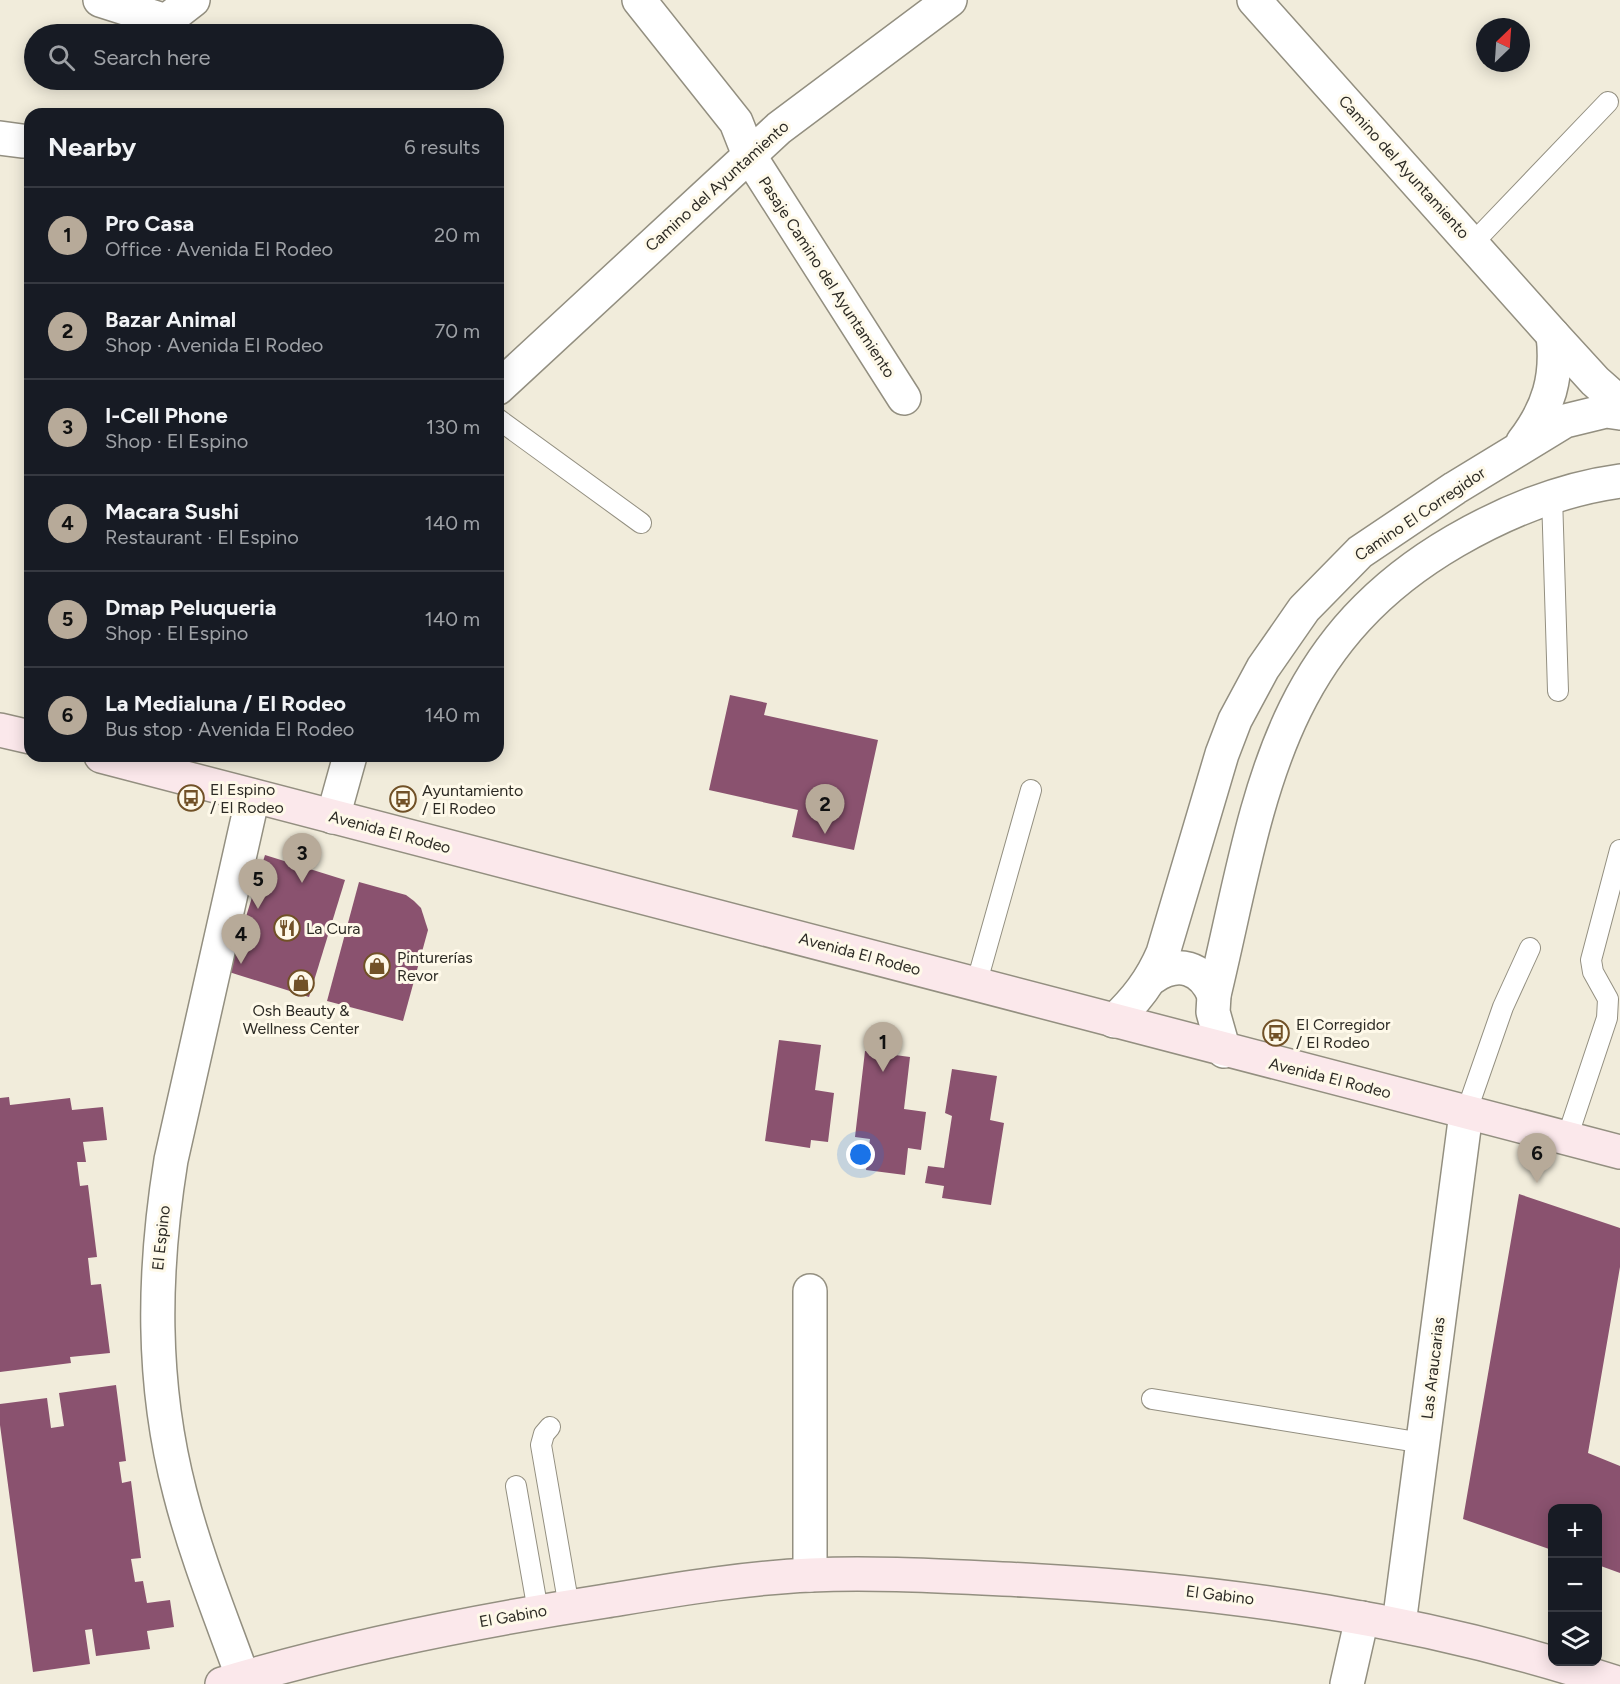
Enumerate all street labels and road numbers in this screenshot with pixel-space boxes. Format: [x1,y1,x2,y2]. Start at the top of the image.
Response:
street label: Camino del Ayuntamiento [1335,91,1473,243]
street label: Camino del Ayuntamiento [641,117,793,255]
street label: Pasaje Camino del Ayuntamiento [755,173,899,381]
street label: Camino El Corregidor [1351,463,1489,565]
street label: Avenida El Rodeo [327,807,453,857]
street label: Avenida El Rodeo [797,929,923,979]
street label: Avenida El Rodeo [1267,1054,1393,1102]
street label: El Espino [148,1205,174,1271]
street label: Las Araucarias [1417,1316,1449,1420]
street label: El Gabino [1185,1581,1255,1609]
street label: El Gabino [478,1601,548,1631]

